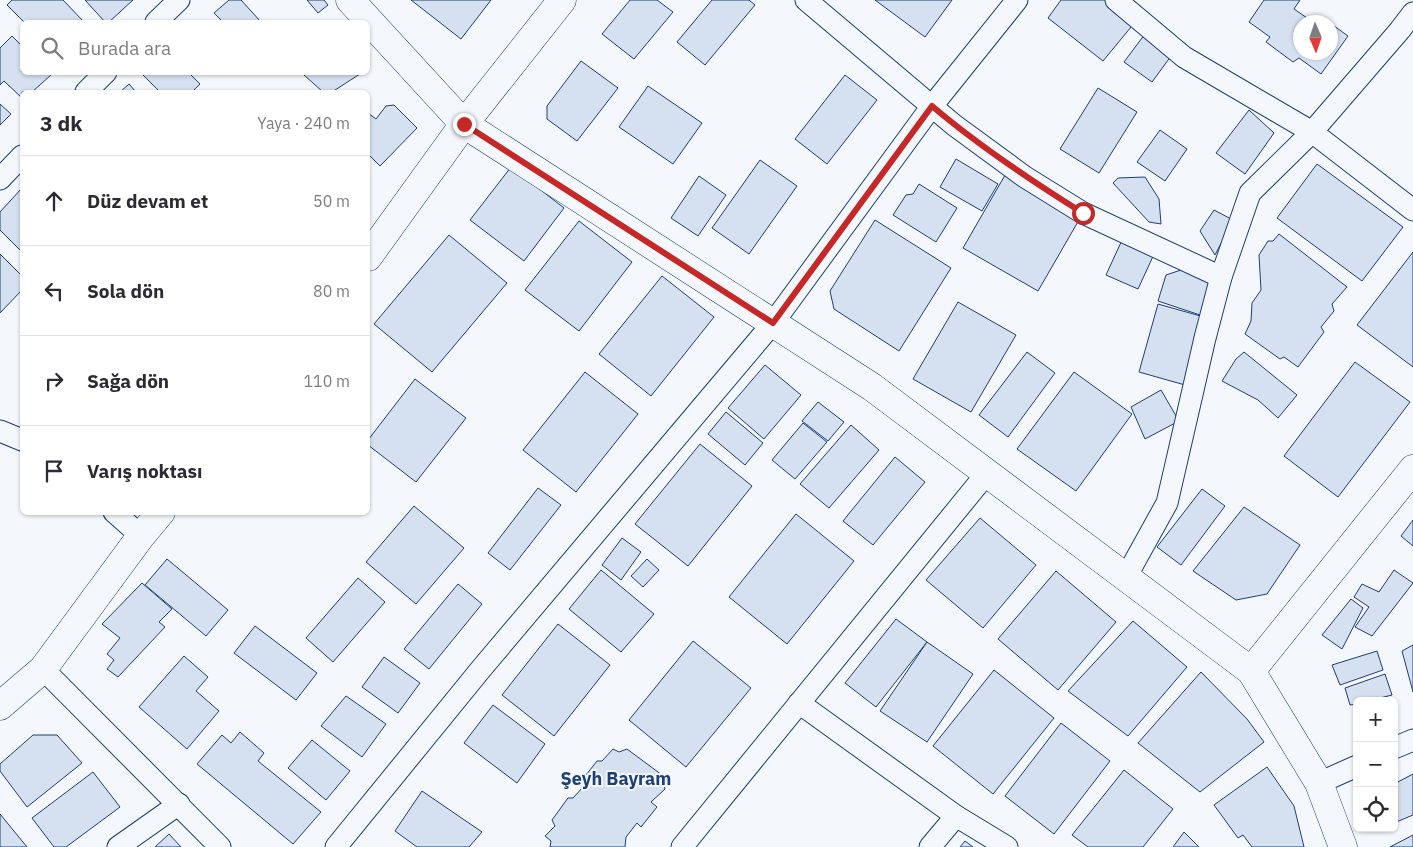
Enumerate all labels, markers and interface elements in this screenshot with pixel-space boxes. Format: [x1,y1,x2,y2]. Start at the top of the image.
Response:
north arrow [1293,15,1338,60]
search box [20,20,370,75]
icon: search [38,34,66,62]
text: Burada ara [78,36,171,60]
text: 3 dk [40,109,82,137]
text: Yaya · 240 m [257,113,350,133]
route end [453,113,476,136]
icon: ahead [40,187,68,215]
text: Düz devam et [87,189,208,213]
text: 50 m [313,191,350,211]
route start [1072,202,1095,225]
icon: left [40,277,68,305]
text: Sola dön [87,279,164,303]
text: 80 m [313,281,350,301]
icon: right [40,367,68,395]
text: Sağa dön [87,369,169,393]
text: 110 m [303,371,350,391]
icon: arrive [40,457,68,485]
text: Varış noktası [87,459,202,483]
map controls [1353,697,1398,832]
button: + [1353,697,1398,742]
button: − [1353,742,1398,787]
district label: Şeyh Bayram [561,767,671,790]
button: locate [1353,787,1398,832]

